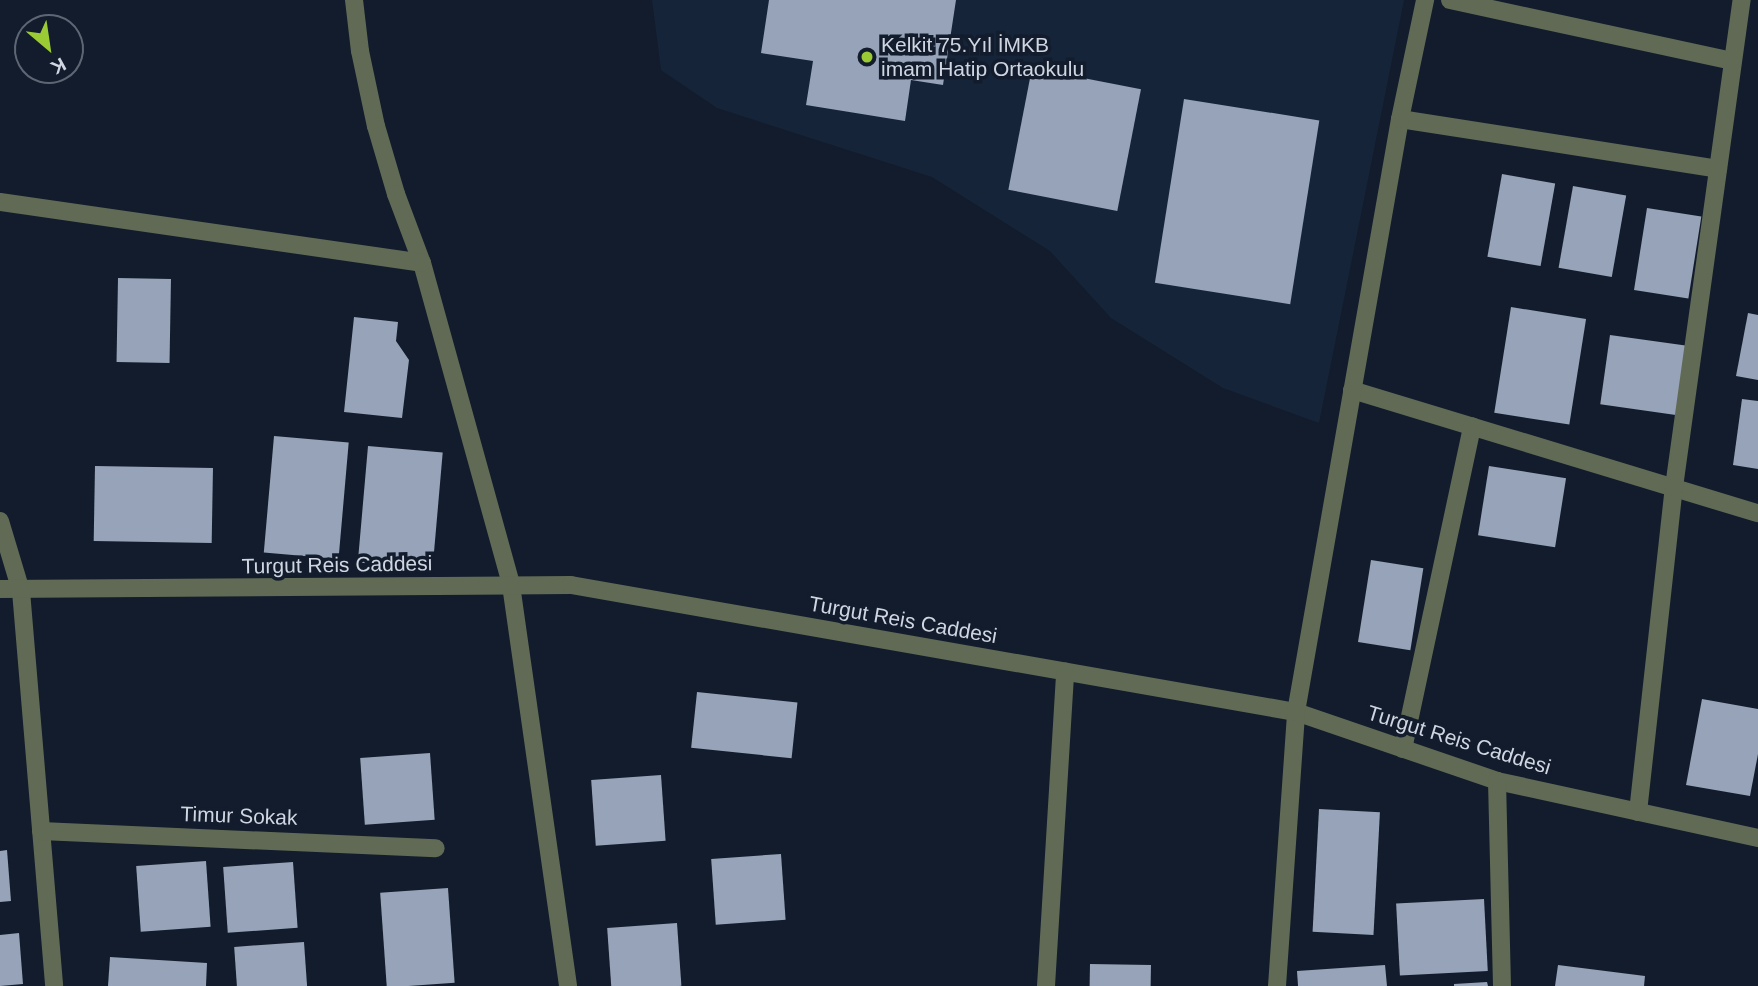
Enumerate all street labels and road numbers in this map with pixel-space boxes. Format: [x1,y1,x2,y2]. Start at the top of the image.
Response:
street label: Turgut Reis Caddesi [241,551,433,579]
street label: Turgut Reis Caddesi [807,591,999,649]
street label: Turgut Reis Caddesi [1364,700,1554,780]
street label: Timur Sokak [180,801,298,831]

